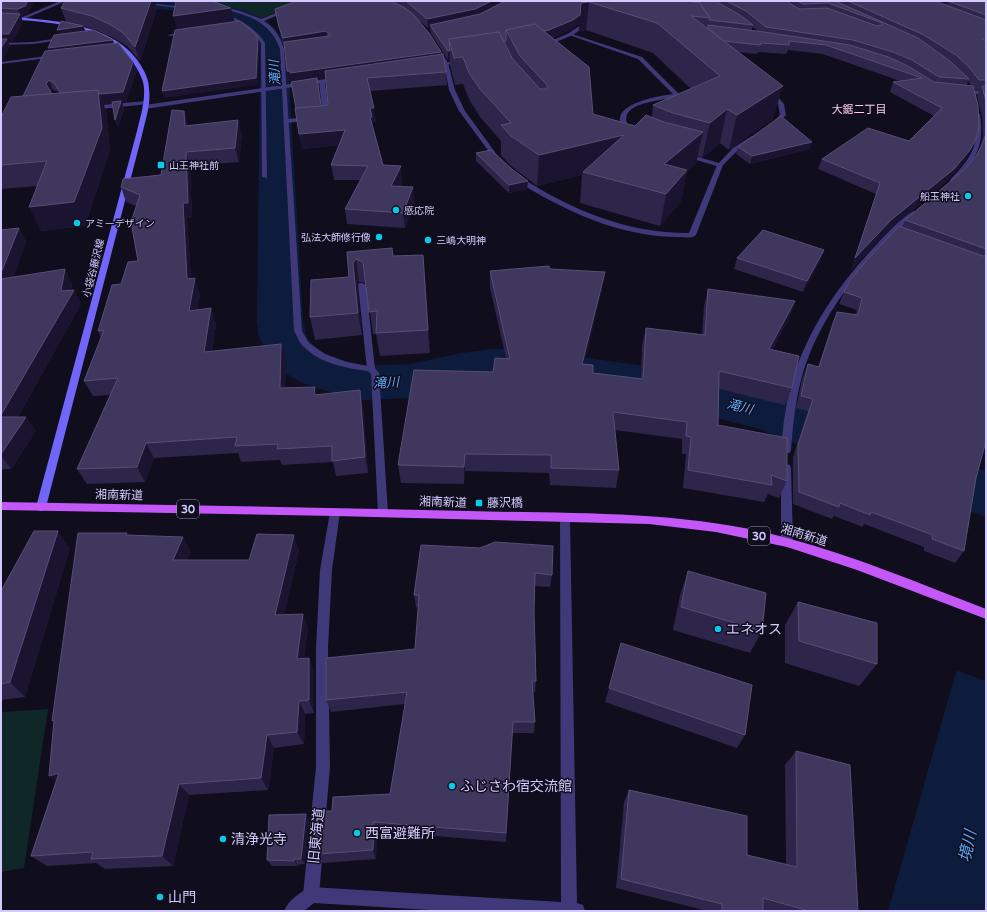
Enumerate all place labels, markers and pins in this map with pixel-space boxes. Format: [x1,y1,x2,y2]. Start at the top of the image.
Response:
marker: 山王神社前 [156,160,166,170]
place label: 山王神社前 [169,160,219,172]
place label: 船玉神社 [920,191,960,203]
marker: 船玉神社 [963,191,973,201]
marker: 感応院 [391,205,401,215]
place label: 感応院 [404,205,434,217]
marker: アミーデザイン [72,218,82,228]
place label: アミーデザイン [85,218,155,230]
place label: 弘法大師修行像 [301,232,371,244]
marker: 弘法大師修行像 [374,232,384,242]
marker: 三嶋大明神 [423,235,433,245]
place label: 三嶋大明神 [436,235,486,247]
place label: 藤沢橋 [487,496,523,510]
marker: 藤沢橋 [474,498,484,508]
place label: エネオス [726,621,782,638]
marker: エネオス [713,624,723,634]
place label: ふじさわ宿交流館 [460,778,572,795]
marker: ふじさわ宿交流館 [447,781,457,791]
place label: 西富避難所 [365,825,435,842]
marker: 西富避難所 [352,828,362,838]
place label: 清浄光寺 [231,831,287,848]
marker: 清浄光寺 [218,834,228,844]
place label: 山門 [168,889,196,906]
marker: 山門 [155,892,165,902]

